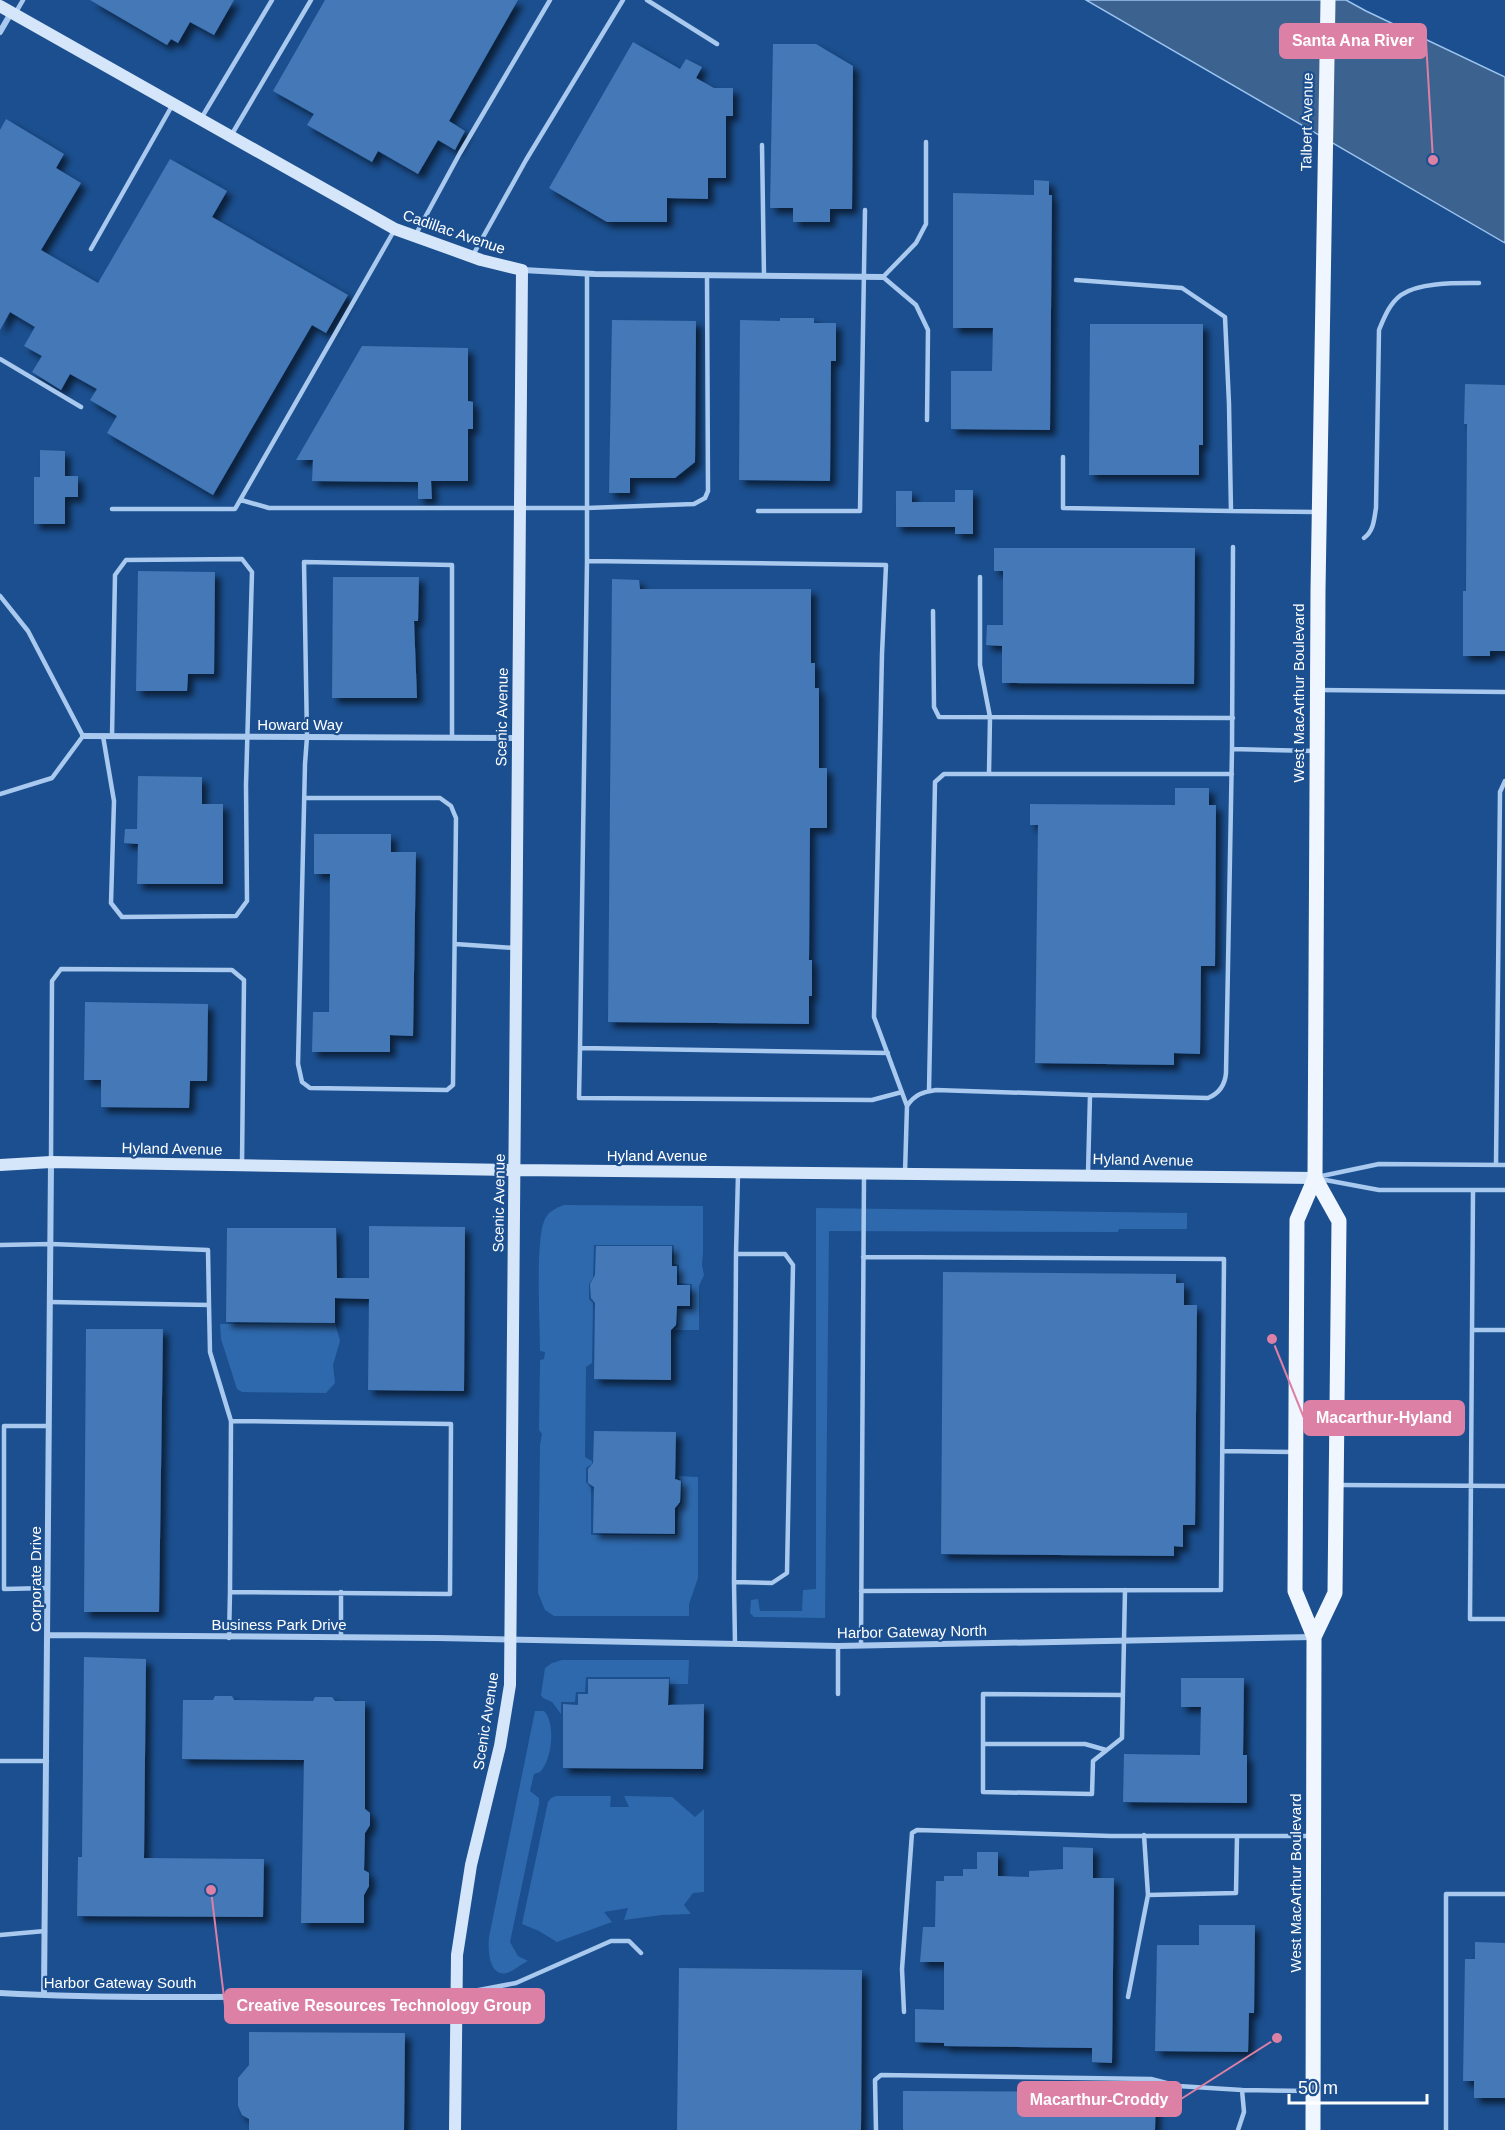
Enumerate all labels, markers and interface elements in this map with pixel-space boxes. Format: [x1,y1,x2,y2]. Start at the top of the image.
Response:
callout: Santa Ana River [1280,24,1426,58]
text: Santa Ana River [1292,32,1414,49]
street label: Talbert Avenue [1297,72,1316,172]
street label: Cadillac Avenue [401,206,508,257]
street label: West MacArthur Boulevard [1290,604,1307,782]
street label: Scenic Avenue [492,667,511,767]
street label: Howard Way [257,716,343,733]
street label: Hyland Avenue [122,1139,222,1158]
street label: Hyland Avenue [607,1147,707,1164]
street label: Hyland Avenue [1093,1150,1193,1169]
street label: Scenic Avenue [489,1153,508,1253]
callout: Macarthur-Hyland [1304,1401,1464,1435]
text: Macarthur-Hyland [1316,1409,1452,1426]
street label: Corporate Drive [27,1526,44,1632]
street label: Business Park Drive [211,1616,347,1633]
street label: Harbor Gateway North [837,1622,987,1641]
street label: Scenic Avenue [469,1671,502,1771]
street label: West MacArthur Boulevard [1287,1794,1304,1972]
street label: Harbor Gateway South [44,1974,196,1991]
callout: Creative Resources Technology Group [225,1989,544,2023]
text: Creative Resources Technology Group [237,1997,532,2014]
scale bar [1289,2067,1427,2105]
text: 50 m [1298,2078,1338,2098]
callout: Macarthur-Croddy [1018,2082,1181,2116]
text: Macarthur-Croddy [1030,2091,1168,2108]

